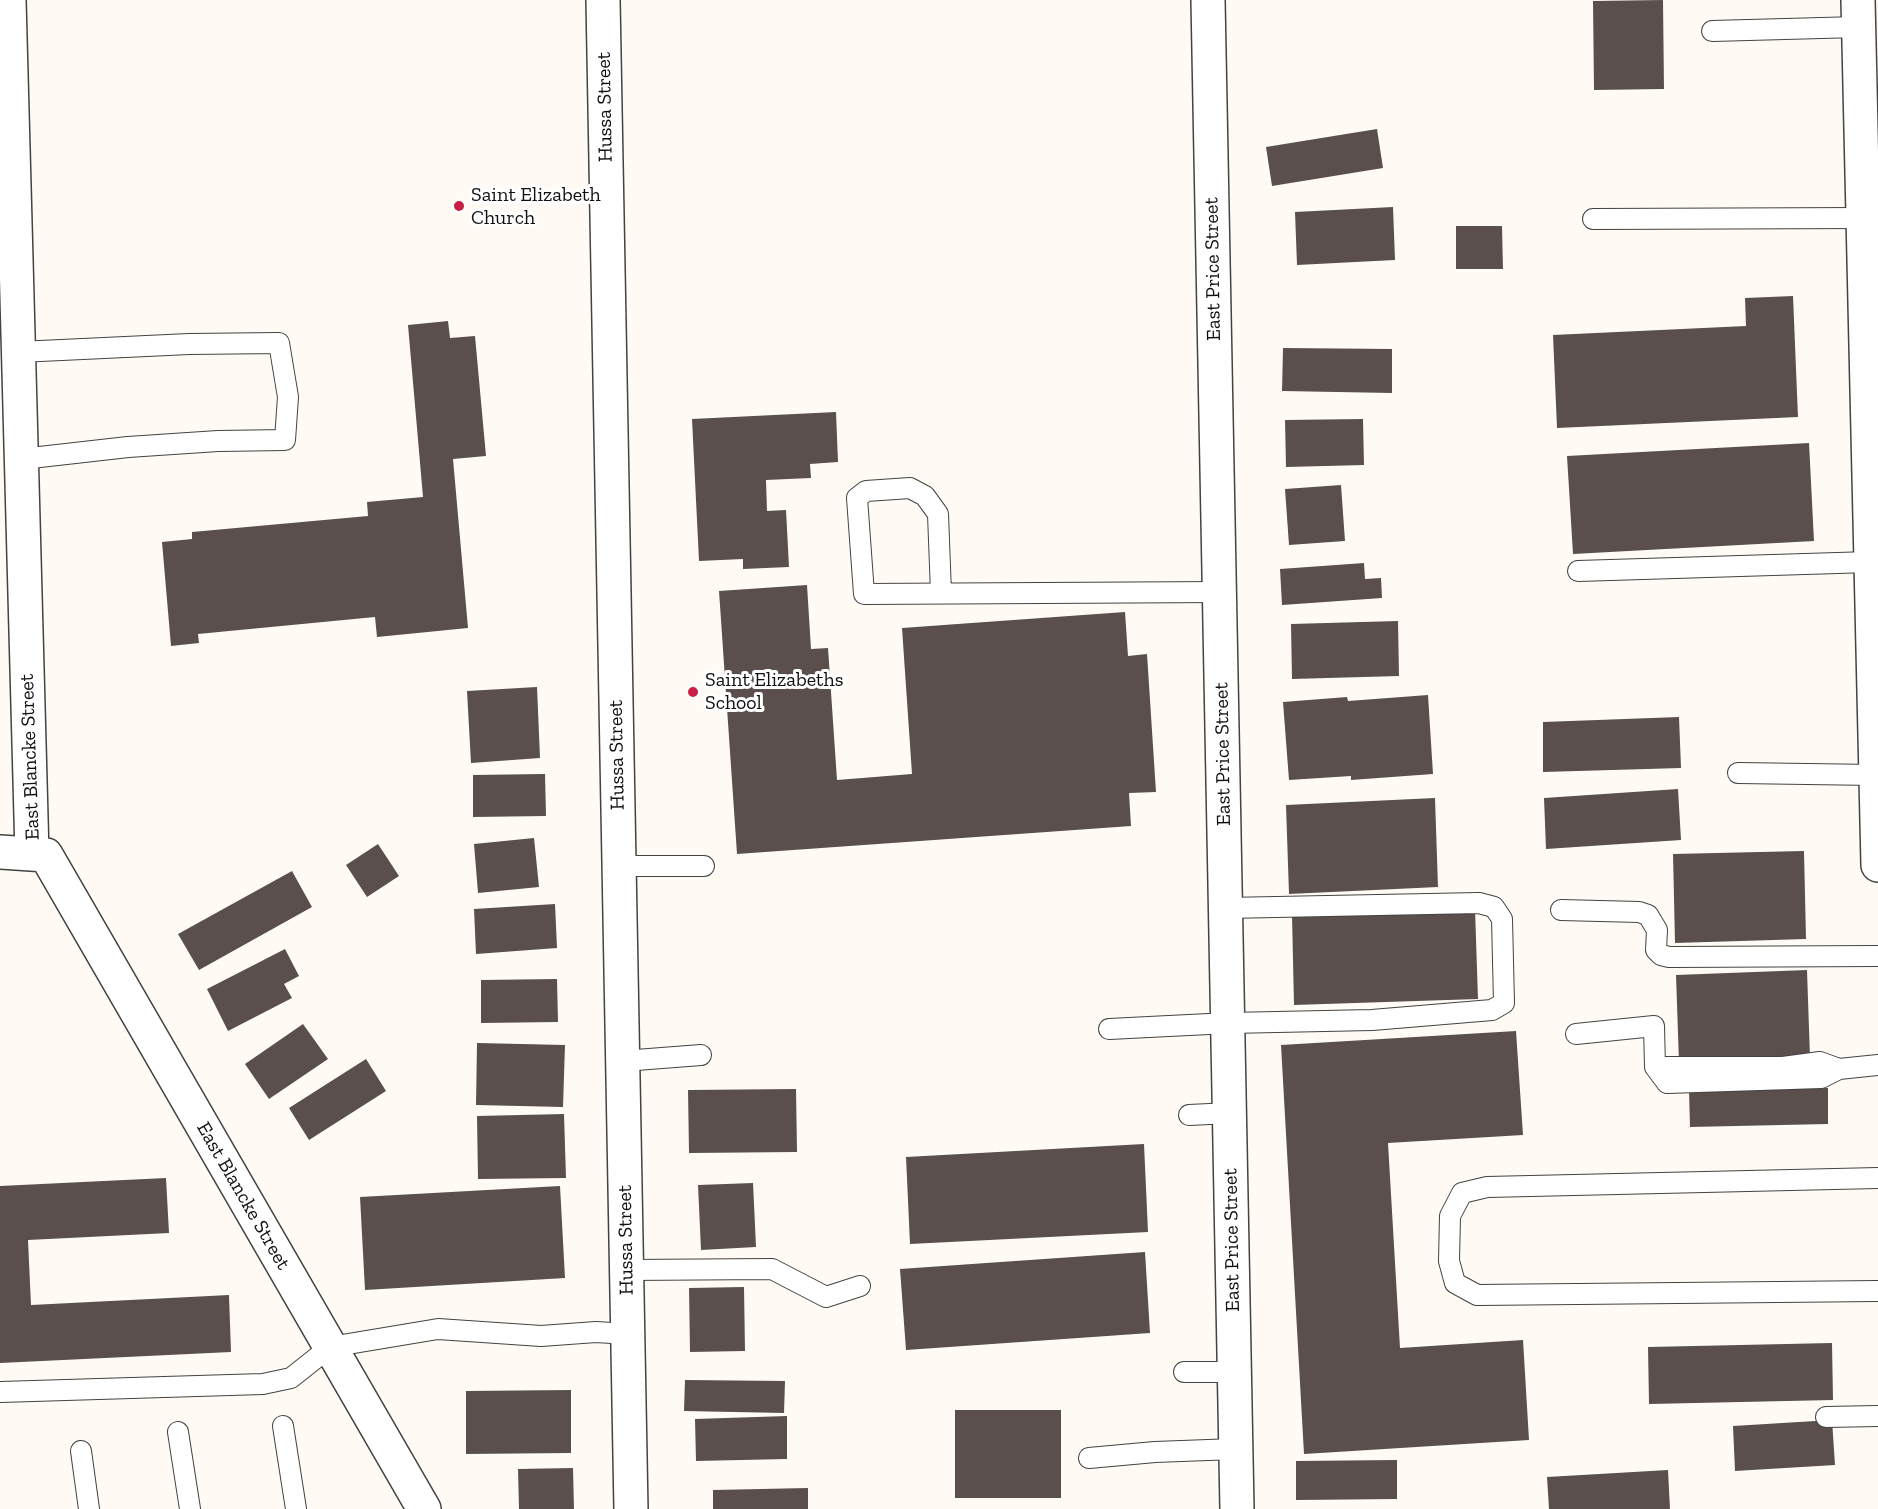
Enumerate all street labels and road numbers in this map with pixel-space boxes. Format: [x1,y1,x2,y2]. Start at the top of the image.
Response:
street label: Hussa Street [592,52,618,162]
street label: East Price Street [1200,197,1226,341]
street label: East Blancke Street [15,673,45,841]
street label: East Price Street [1210,682,1236,826]
street label: Hussa Street [604,700,630,810]
street label: East Blancke Street [191,1118,295,1274]
street label: East Price Street [1219,1168,1245,1312]
street label: Hussa Street [613,1185,639,1295]

